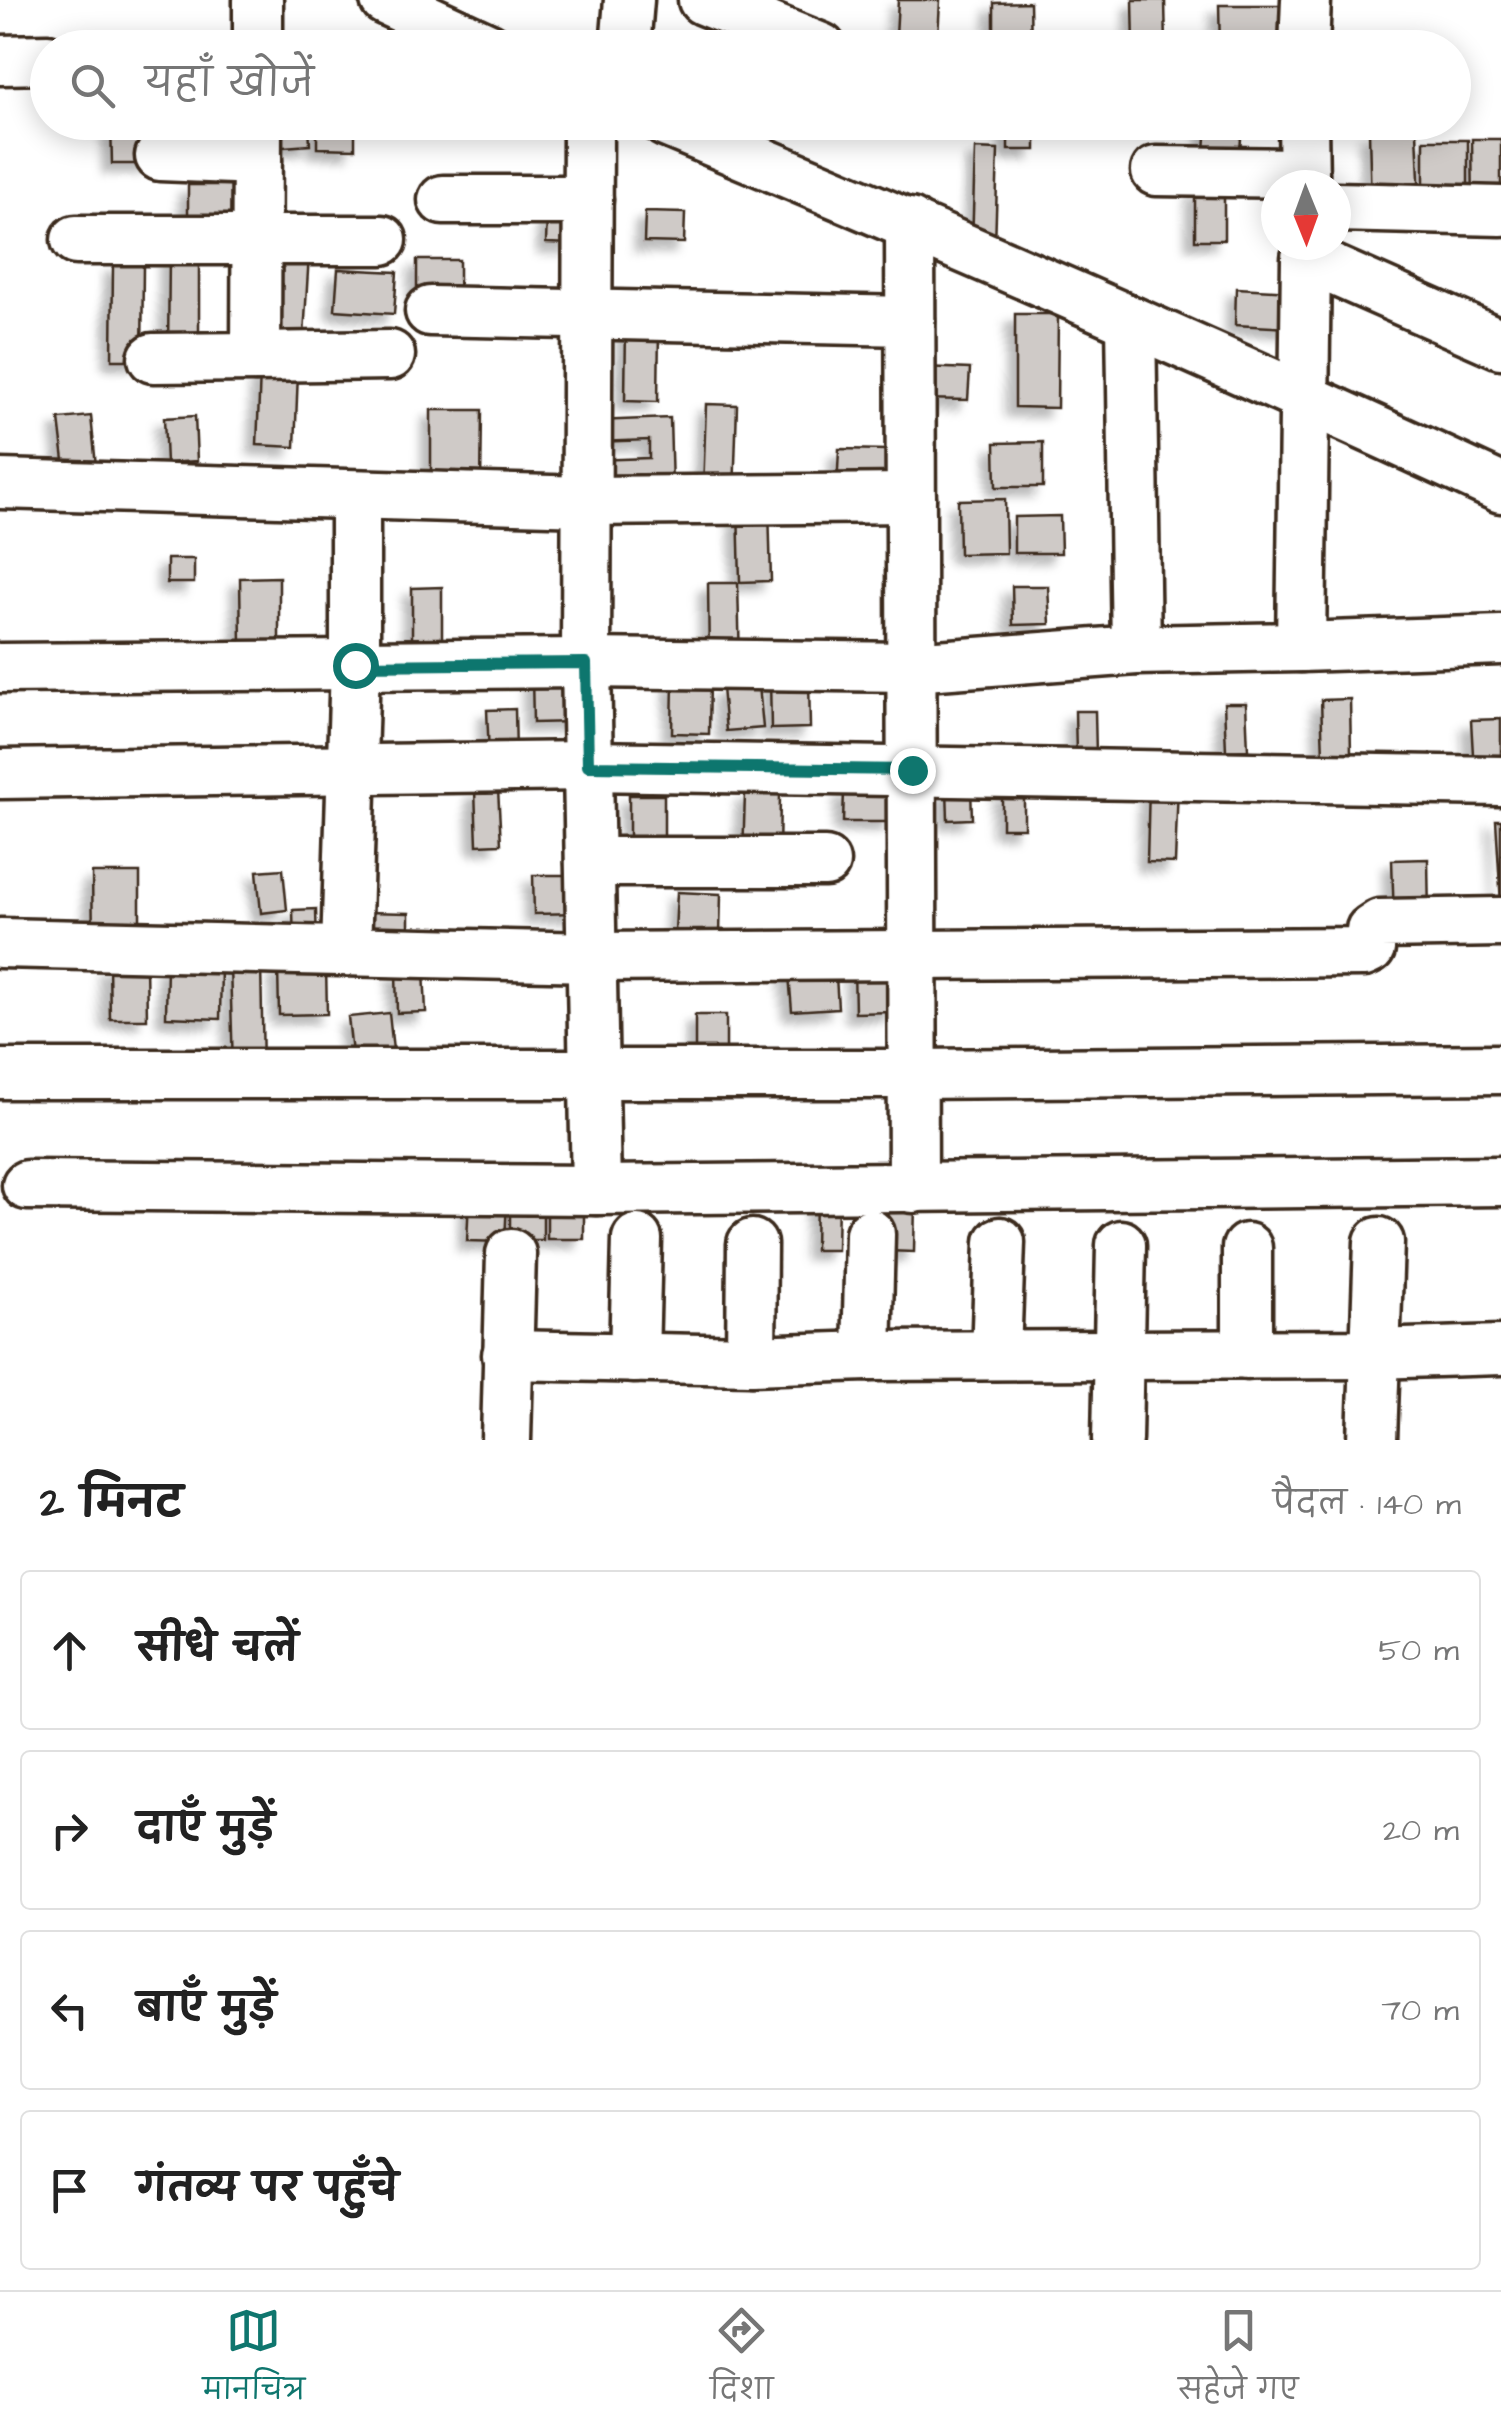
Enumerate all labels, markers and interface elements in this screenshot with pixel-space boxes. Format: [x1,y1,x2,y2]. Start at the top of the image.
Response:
search box [30,30,1471,140]
icon: search [65,58,120,113]
text: यहाँ खोजें [145,58,314,110]
north arrow [1261,170,1351,260]
route start [333,643,379,689]
route end [890,748,936,794]
text: 2 मिनट [40,1475,183,1533]
text: पैदल · 140 m [1273,1482,1461,1527]
icon: ahead [42,1623,97,1678]
text: सीधे चलें [137,1623,298,1675]
text: 50 m [1378,1628,1459,1673]
icon: right [42,1803,97,1858]
text: दाएँ मुड़ें [137,1803,275,1855]
text: 20 m [1383,1808,1459,1853]
icon: left [42,1983,97,2038]
text: बाएँ मुड़ें [137,1983,276,2035]
text: 70 m [1381,1988,1459,2033]
icon: arrive [42,2163,97,2218]
text: गंतव्य पर पहुँचे [137,2163,398,2215]
tab: मानचित्र [202,2303,305,2420]
tab: दिशा [710,2303,773,2420]
tab: सहेजे गए [1178,2303,1299,2420]

